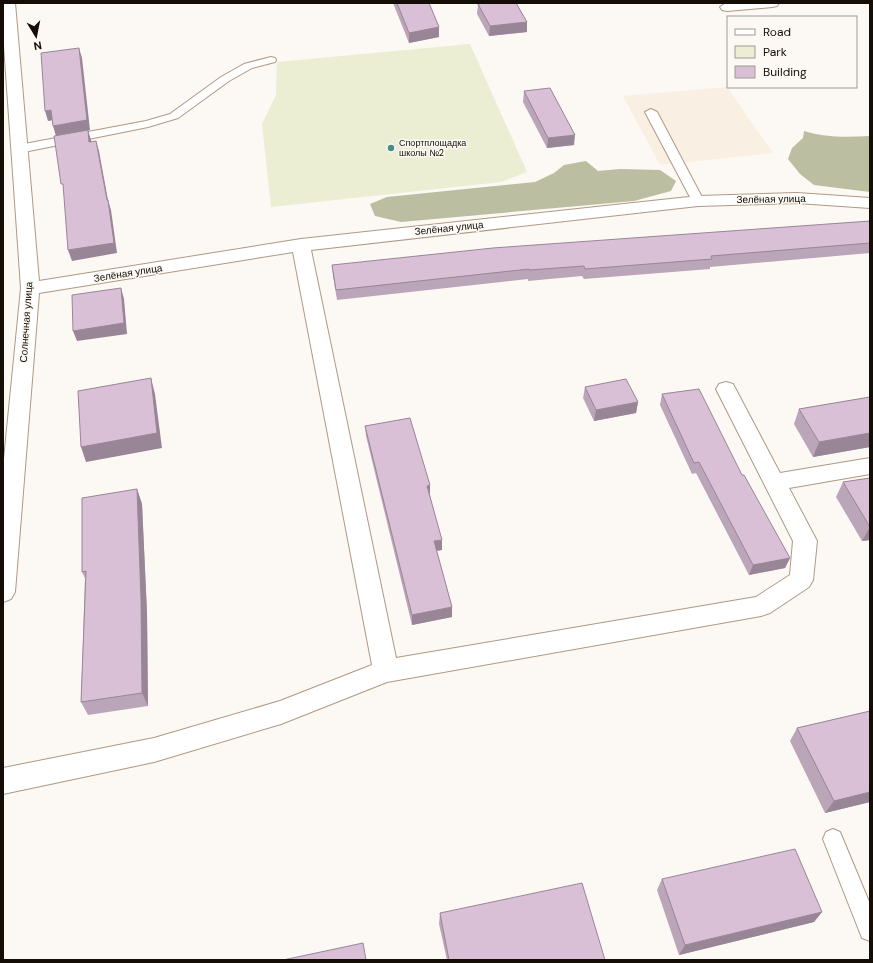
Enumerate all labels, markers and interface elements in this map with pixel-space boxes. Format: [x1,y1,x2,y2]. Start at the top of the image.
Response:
north arrow [16,16,56,56]
legend [727,16,857,88]
text: Road [763,24,791,40]
text: N [33,38,43,53]
text: Park [763,44,787,60]
text: Building [763,64,807,80]
place label: Спортплощадка школы №2 [399,137,466,159]
marker: Спортплощадка школы №2 [386,143,396,153]
street label: Зелёная улица [736,192,806,206]
street label: Зелёная улица [414,218,485,238]
street label: Зелёная улица [93,261,164,285]
street label: Солнечная улица [17,281,35,363]

